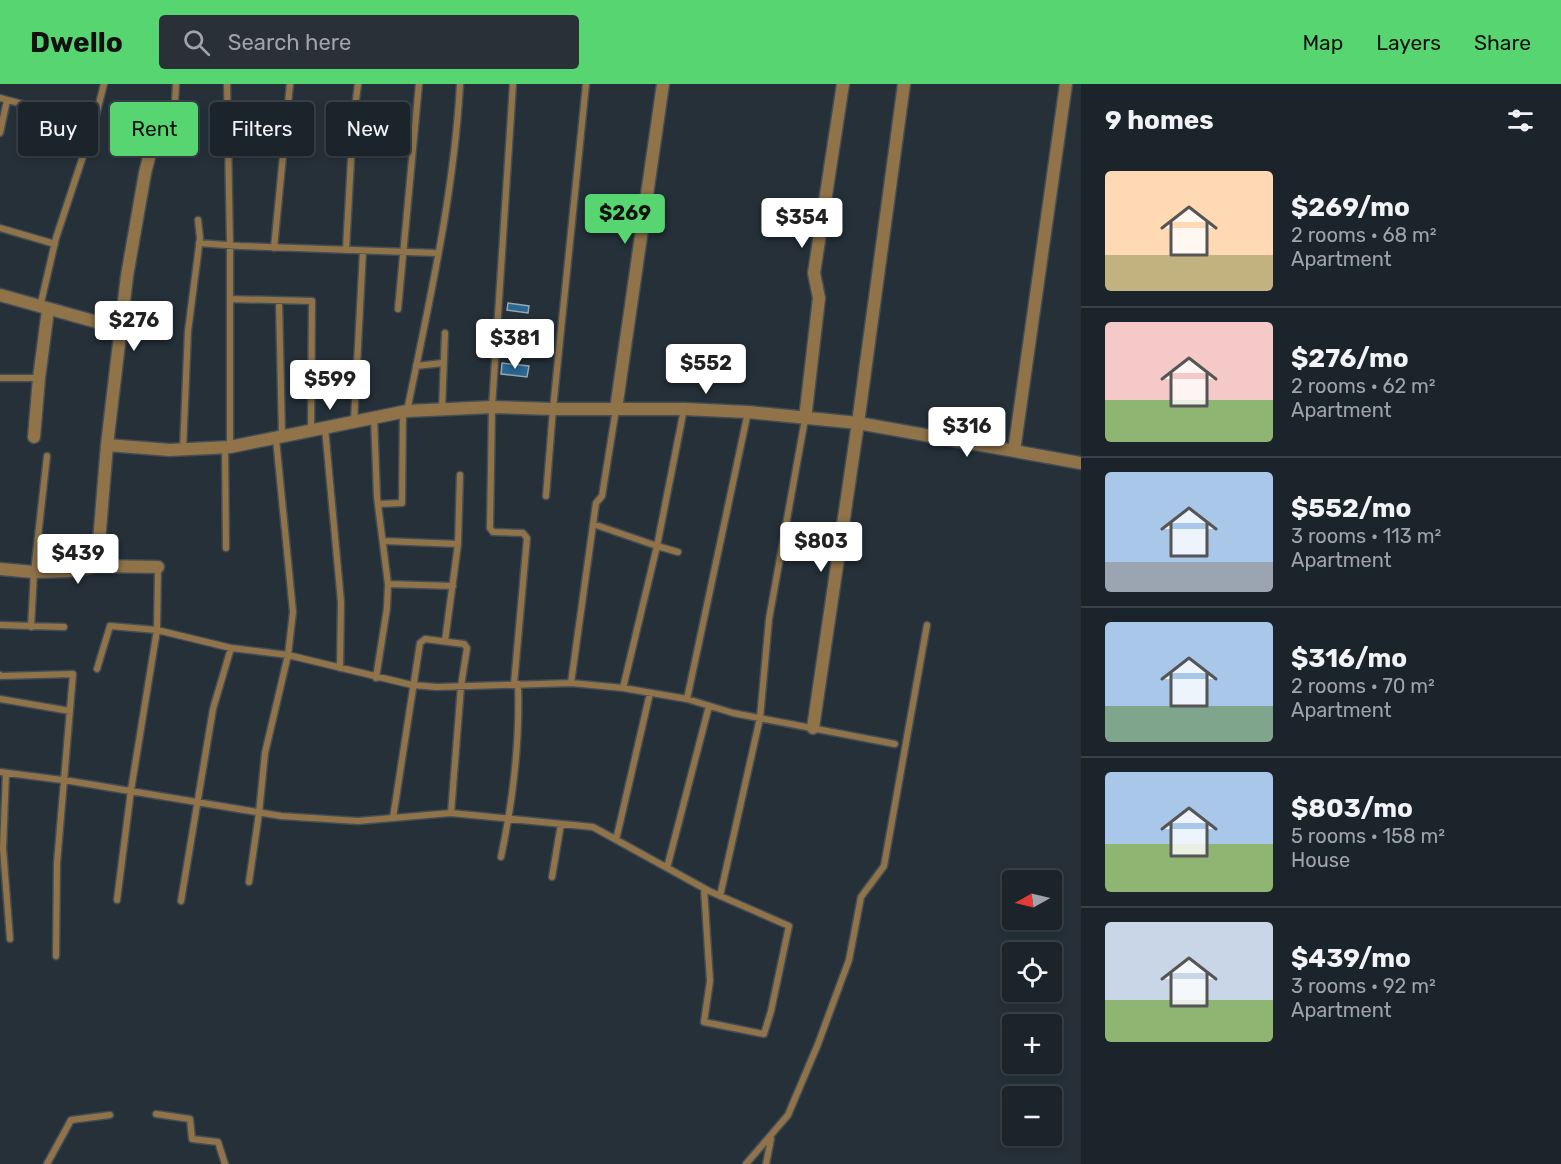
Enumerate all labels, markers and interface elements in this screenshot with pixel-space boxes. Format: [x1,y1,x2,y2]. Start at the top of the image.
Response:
search box [159,15,579,69]
text: Dwello [30,26,123,59]
icon: search [180,26,213,59]
text: Search here [228,29,351,56]
text: Map [1302,30,1343,55]
text: Layers [1376,30,1441,55]
text: Share [1474,30,1531,55]
chip: Buy [18,102,98,156]
chip: Rent [110,102,198,156]
chip: Filters [210,102,314,156]
chip: New [326,102,410,156]
icon: filters [1504,104,1537,137]
text: 9 homes [1105,105,1214,136]
text: $269/mo [1291,192,1410,223]
pin: $269 [589,194,661,245]
icon: home [1153,195,1225,267]
pin: $354 [766,198,838,249]
text: $269 [599,201,651,225]
text: $354 [775,205,829,229]
text: 2 rooms · 68 m² [1291,223,1437,247]
text: Apartment [1291,247,1392,271]
pin: $276 [98,301,170,352]
text: $276 [109,308,159,332]
pin: $381 [479,319,551,370]
text: $381 [490,326,540,350]
text: $276/mo [1291,343,1409,374]
pin: $552 [670,344,742,395]
icon: home [1153,346,1225,418]
text: $552 [680,351,732,375]
pin: $599 [294,360,366,411]
text: $599 [304,367,356,391]
text: 2 rooms · 62 m² [1291,374,1436,398]
text: Apartment [1291,398,1392,422]
pin: $316 [931,407,1003,458]
text: $316 [942,414,992,438]
text: $552/mo [1291,493,1411,524]
icon: home [1153,496,1225,568]
pin: $803 [785,522,857,573]
text: 3 rooms · 113 m² [1291,524,1441,548]
text: $803 [794,529,848,553]
pin: $439 [42,534,114,585]
text: $439 [51,541,105,565]
text: Apartment [1291,548,1392,572]
text: $316/mo [1291,643,1407,674]
icon: home [1153,646,1225,718]
text: 2 rooms · 70 m² [1291,674,1435,698]
text: Apartment [1291,698,1392,722]
text: $803/mo [1291,793,1413,824]
icon: home [1153,796,1225,868]
text: 5 rooms · 158 m² [1291,824,1445,848]
text: House [1291,848,1350,872]
north arrow [1002,870,1062,930]
map controls [1002,870,1062,1146]
button: locate [1002,942,1062,1002]
text: $439/mo [1291,943,1411,974]
icon: home [1153,946,1225,1018]
text: 3 rooms · 92 m² [1291,974,1436,998]
text: Apartment [1291,998,1392,1022]
button: + [1002,1014,1062,1074]
button: − [1002,1086,1062,1146]

